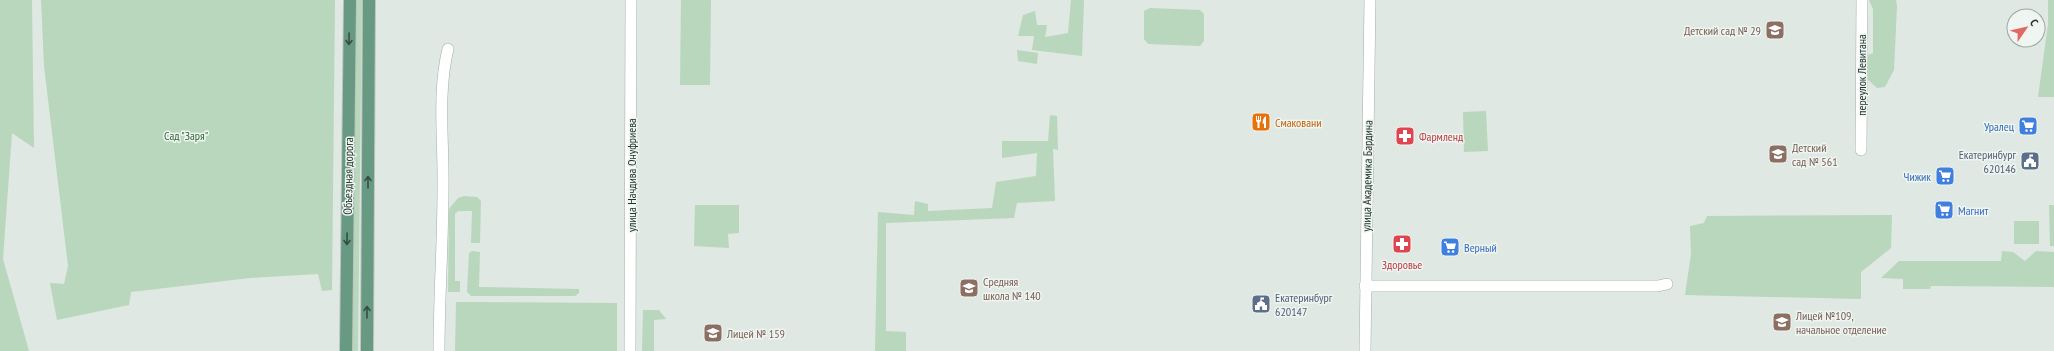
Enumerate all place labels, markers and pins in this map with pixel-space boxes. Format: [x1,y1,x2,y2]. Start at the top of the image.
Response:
school or university icon: Детский сад № 29 [1764,19,1786,41]
place label: Детский сад № 29 [1684,23,1761,38]
restaurant icon: Смаковани [1250,111,1272,133]
place label: Смаковани [1275,115,1321,130]
supermarket icon: Уралец [2017,115,2039,137]
place label: Уралец [1984,119,2015,134]
pharmacy icon: Фармленд [1394,125,1416,147]
place label: Фармленд [1419,129,1464,144]
place label: Детский сад № 561 [1792,140,1838,169]
school or university icon: Детский сад № 561 [1767,143,1789,165]
place label: Екатеринбург 620146 [1959,147,2016,176]
public building icon: Екатеринбург 620146 [2019,150,2041,172]
supermarket icon: Чижик [1934,165,1956,187]
place label: Чижик [1904,169,1931,184]
supermarket icon: Магнит [1933,199,1955,221]
place label: Магнит [1958,203,1988,218]
pharmacy icon: Здоровье [1391,233,1413,255]
supermarket icon: Верный [1439,236,1461,258]
place label: Верный [1464,240,1497,255]
place label: Здоровье [1382,257,1422,272]
place label: Средняя школа № 140 [983,274,1041,303]
school or university icon: Средняя школа № 140 [958,277,980,299]
place label: Екатеринбург 620147 [1275,290,1333,319]
public building icon: Екатеринбург 620147 [1250,293,1272,315]
place label: Лицей №109, начальное отделение [1795,308,1887,337]
school or university icon: Лицей №109, начальное отделение [1771,311,1793,333]
school or university icon: Лицей № 159 [702,322,724,344]
place label: Лицей № 159 [726,326,785,341]

